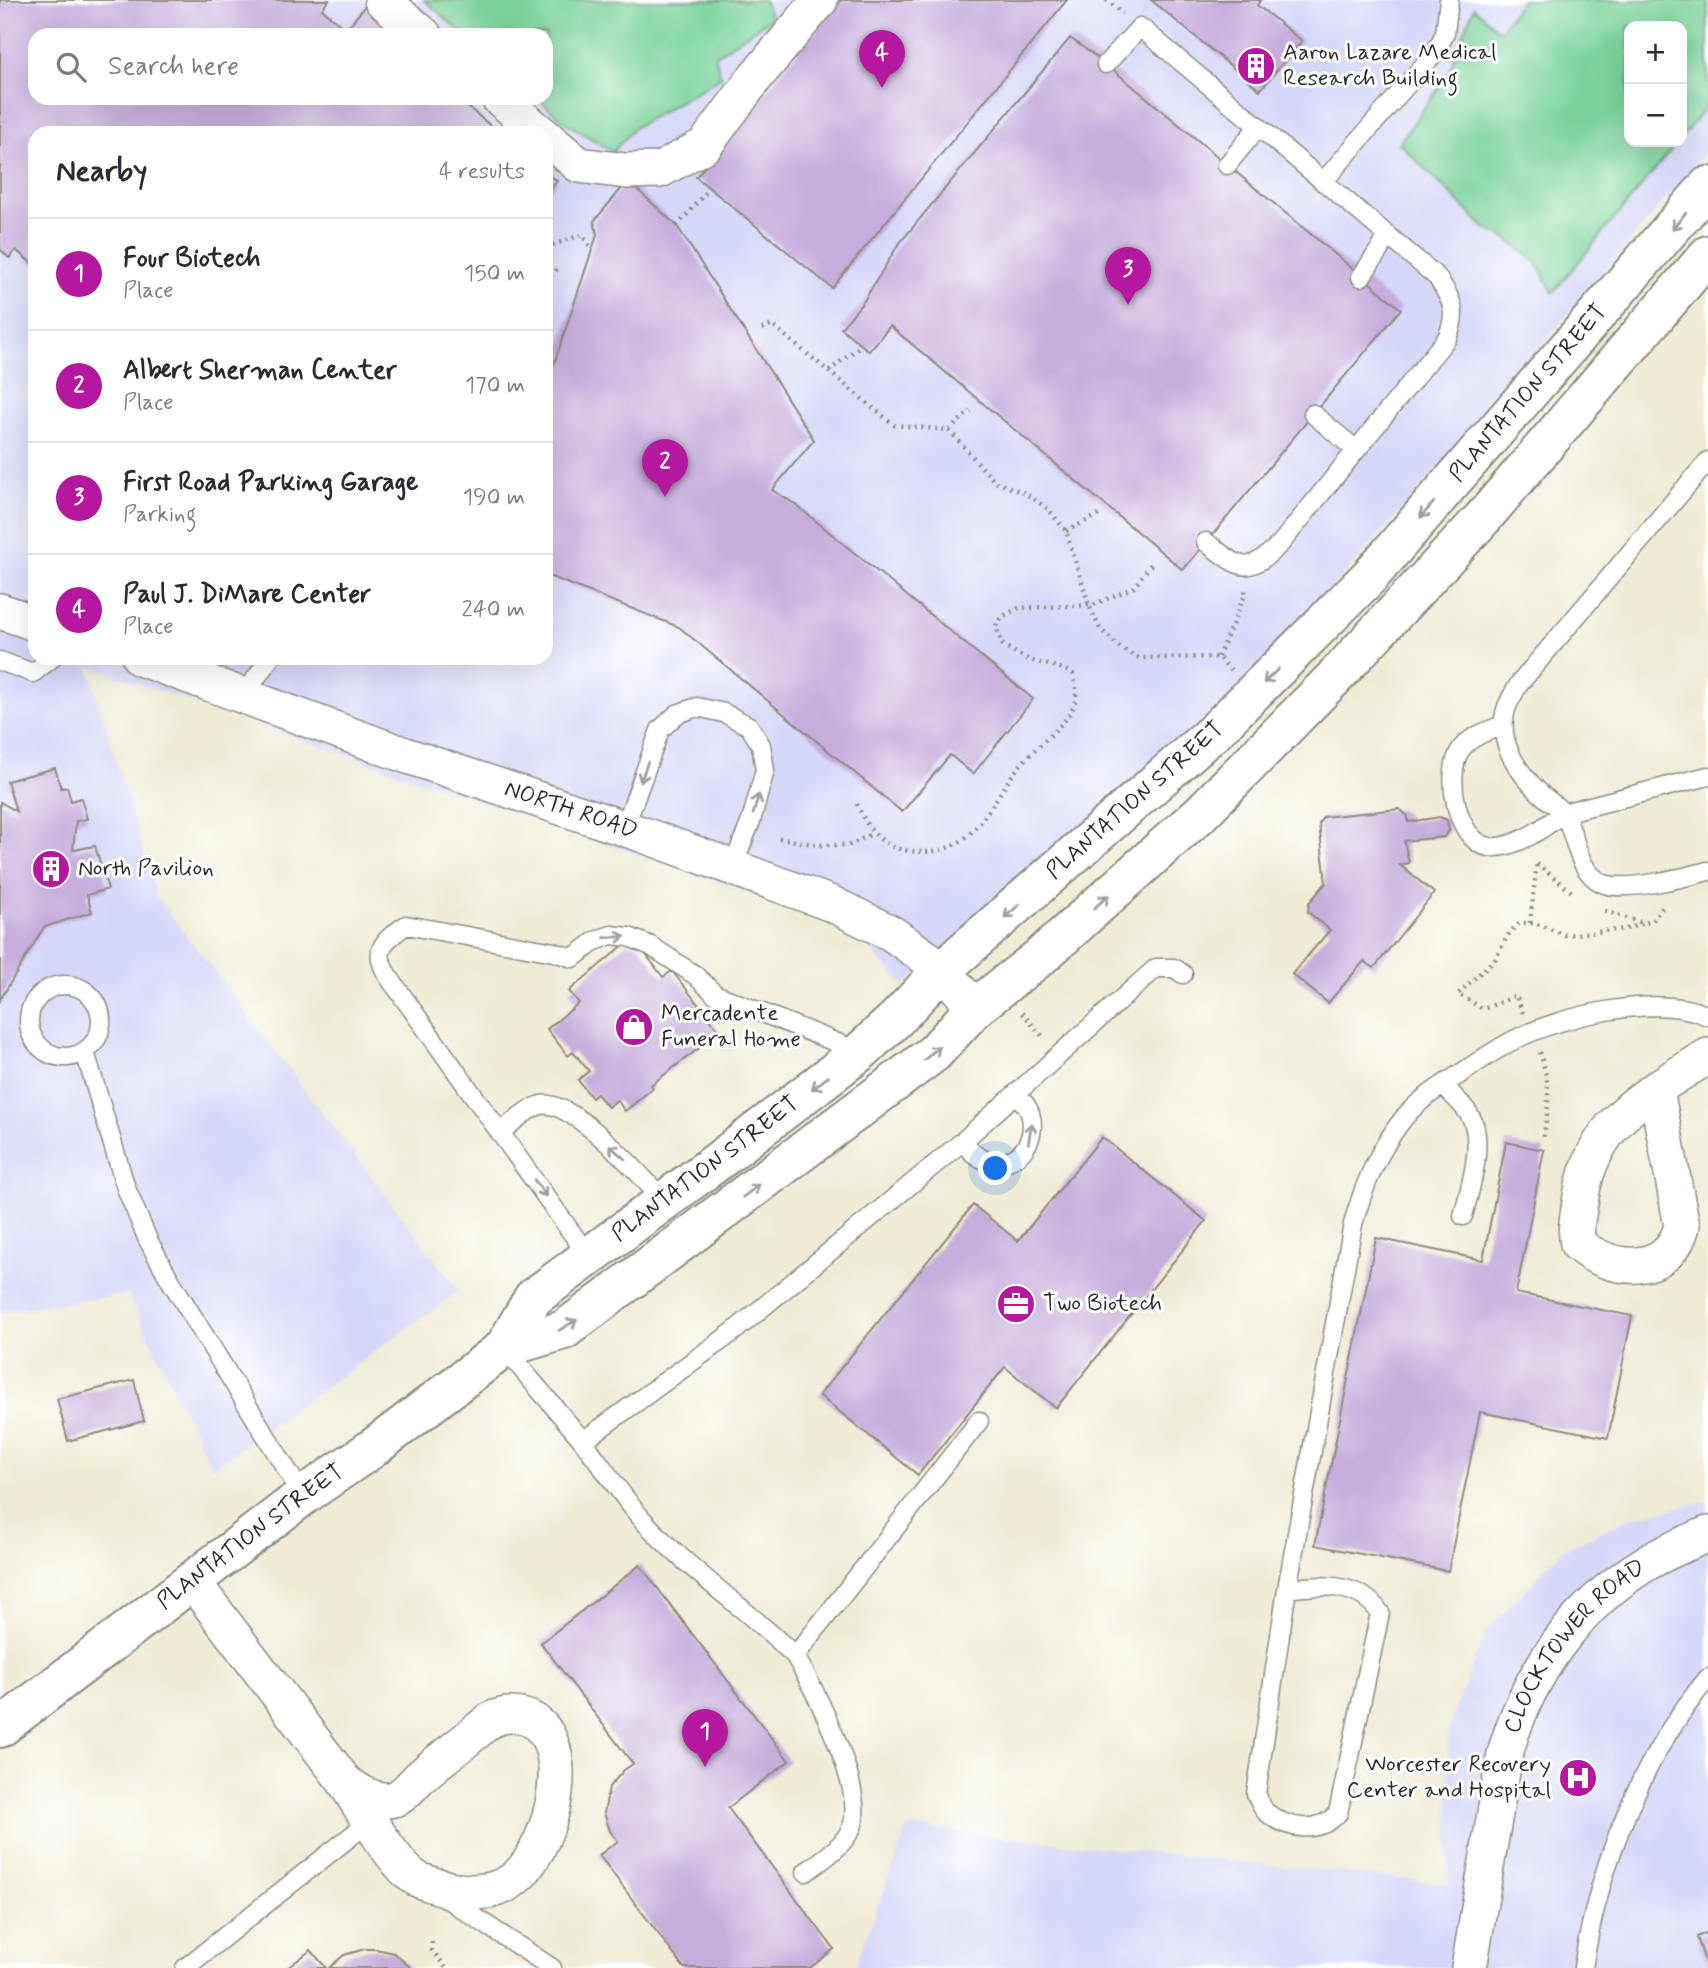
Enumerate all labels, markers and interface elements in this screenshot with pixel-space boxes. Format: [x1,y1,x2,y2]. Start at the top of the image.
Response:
map controls [1624,21,1687,147]
button: + [1624,21,1687,84]
search box [28,28,553,105]
pin: 4 [859,30,905,88]
place label: Aaron Lazare Medical Research Building [1283,38,1497,96]
building icon: Aaron Lazare Medical Research Building [1235,45,1277,87]
icon: search [52,48,90,86]
text: Search here [108,50,239,84]
button: − [1624,84,1687,147]
text: Nearby [56,152,147,191]
text: 4 results [439,157,525,187]
one-way arrow [1671,212,1687,230]
text: Four Biotech [123,242,261,276]
pin: 3 [1105,247,1151,305]
text: 1 [74,259,84,289]
text: 150 m [464,259,525,289]
text: Place [123,276,174,306]
street label: PLANTATION STREET [1443,298,1614,489]
text: Albert Sherman Center [123,354,397,388]
text: 2 [73,371,85,401]
text: 170 m [465,371,525,401]
text: Place [123,388,174,418]
pin: 2 [642,439,688,497]
text: First Road Parking Garage [123,466,418,500]
text: 3 [74,483,84,513]
text: 190 m [463,483,525,513]
text: Parking [123,500,196,530]
one-way arrow [1419,501,1435,519]
text: Paul J. DiMare Center [123,578,371,612]
text: 4 [72,595,86,625]
text: 240 m [461,595,525,625]
text: Place [123,612,174,642]
one-way arrow [1263,667,1280,684]
street label: PLANTATION STREET [1040,715,1230,887]
one-way arrow [637,760,649,782]
street label: NORTH ROAD [500,774,641,847]
one-way arrow [750,793,763,815]
building icon: North Pavilion [30,848,72,890]
place label: North Pavilion [78,854,214,884]
one-way arrow [1092,894,1110,910]
one-way arrow [1003,902,1021,918]
one-way arrow [603,930,626,943]
place label: Mercadente Funeral Home [661,999,801,1055]
shop icon: Mercadente Funeral Home [613,1006,655,1048]
one-way arrow [923,1045,941,1061]
one-way arrow [812,1075,830,1090]
street label: PLANTATION STREET [606,1089,805,1249]
one-way arrow [1024,1122,1037,1145]
one-way arrow [608,1144,626,1160]
your location [978,1151,1012,1185]
one-way arrow [533,1178,547,1197]
one-way arrow [742,1184,760,1199]
office icon: Two Biotech [995,1283,1037,1325]
place label: Two Biotech [1043,1289,1162,1319]
one-way arrow [558,1318,577,1333]
street label: PLANTATION STREET [151,1457,350,1617]
street label: CLOCKTOWER ROAD [1498,1553,1651,1738]
pin: 1 [682,1709,728,1767]
place label: Worcester Recovery Center and Hospital [1347,1750,1551,1806]
hospital icon: Worcester Recovery Center and Hospital [1557,1757,1599,1799]

